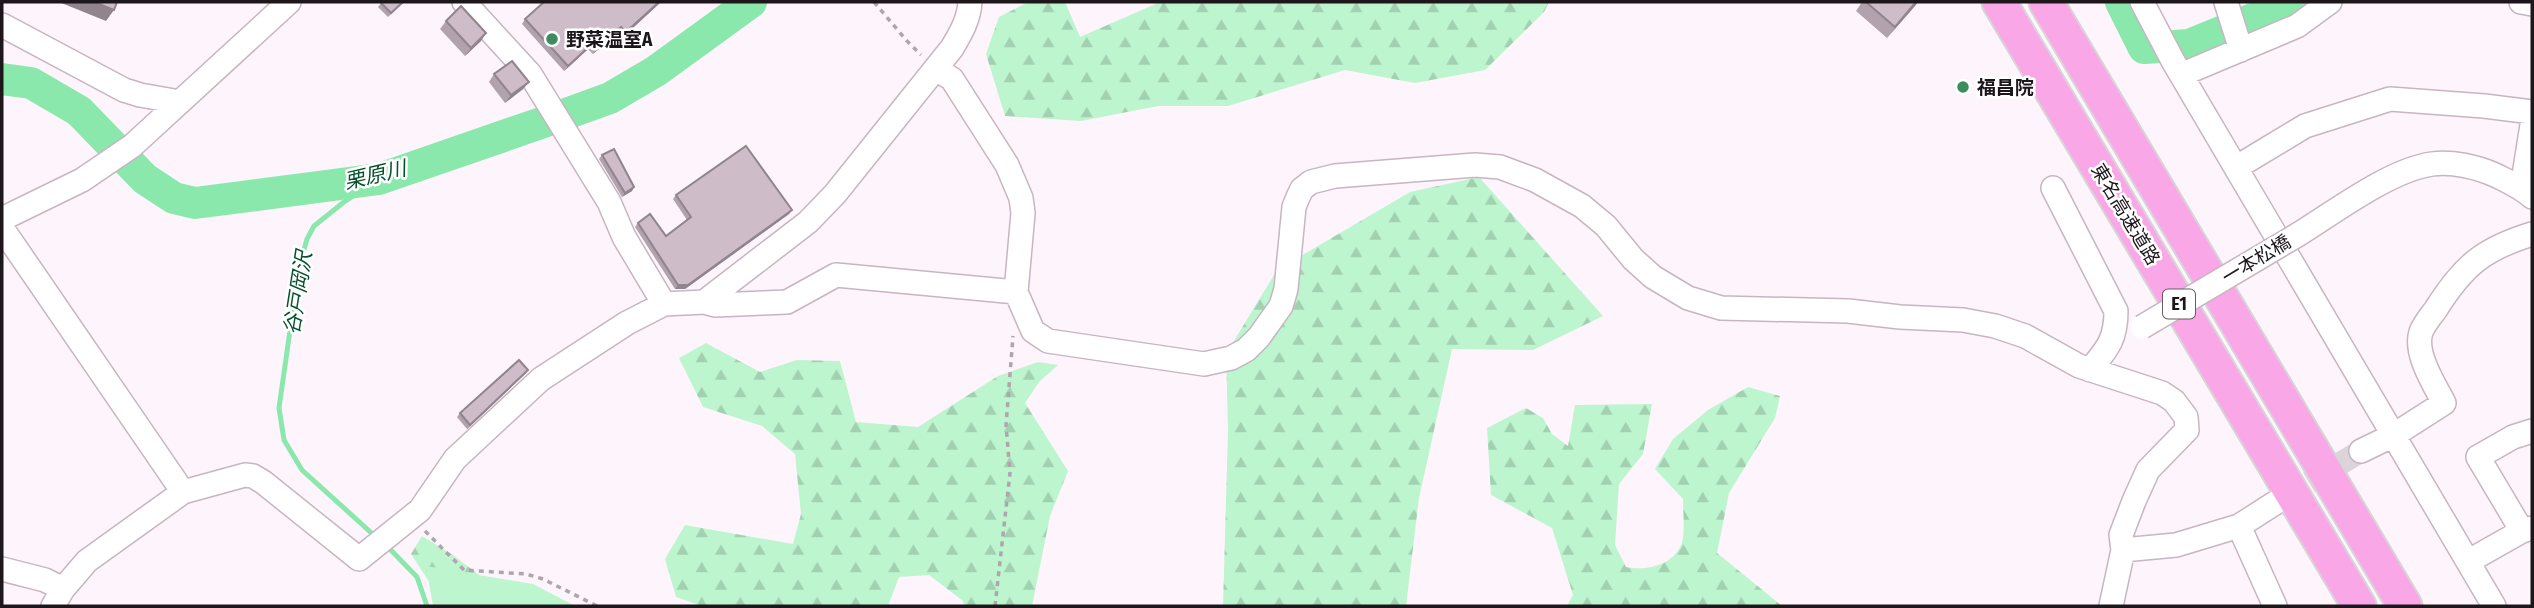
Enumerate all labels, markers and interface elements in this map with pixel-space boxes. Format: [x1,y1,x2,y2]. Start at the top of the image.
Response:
place label: 野菜温室A [566,28,653,51]
marker: 野菜温室A [544,31,560,47]
place label: 福昌院 [1977,76,2034,99]
marker: 福昌院 [1955,79,1971,95]
water label: 栗原川 [341,155,411,195]
street label: 東名高速道路 [2086,159,2165,269]
street label: 一本松橋 [2218,230,2295,289]
water label: 谷戸岡沢 [279,247,318,337]
road number: E1 [2163,290,2195,318]

